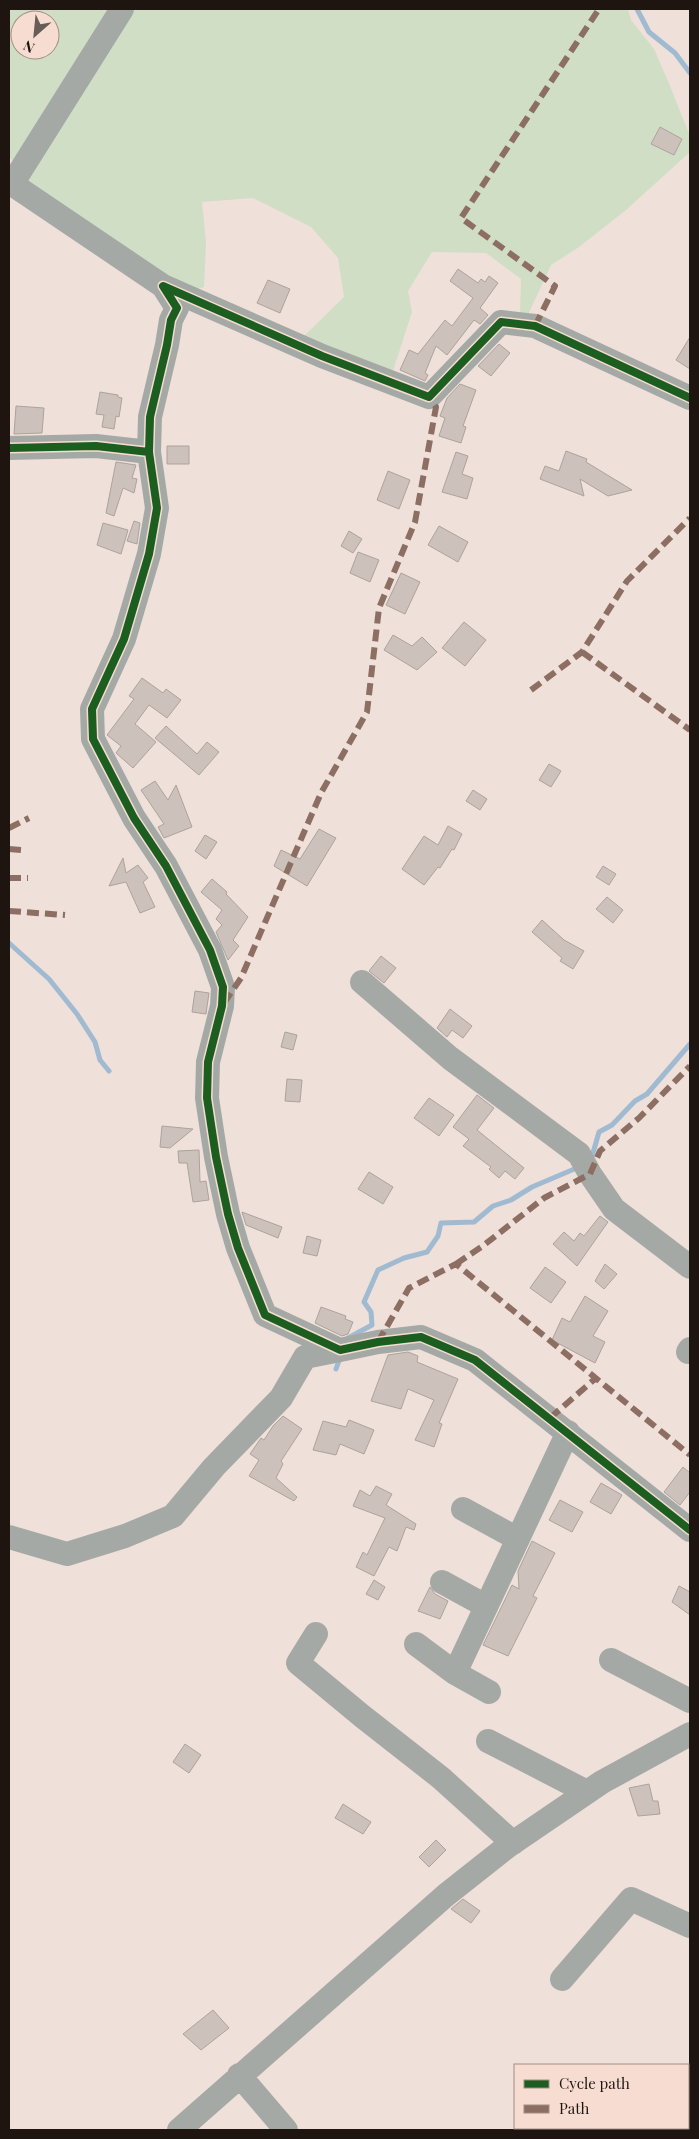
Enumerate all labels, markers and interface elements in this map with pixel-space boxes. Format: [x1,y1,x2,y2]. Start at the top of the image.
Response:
north arrow [10,10,60,60]
text: N [20,36,38,58]
legend [514,2064,689,2129]
text: Cycle path [559,2073,630,2093]
text: Path [559,2098,589,2118]

